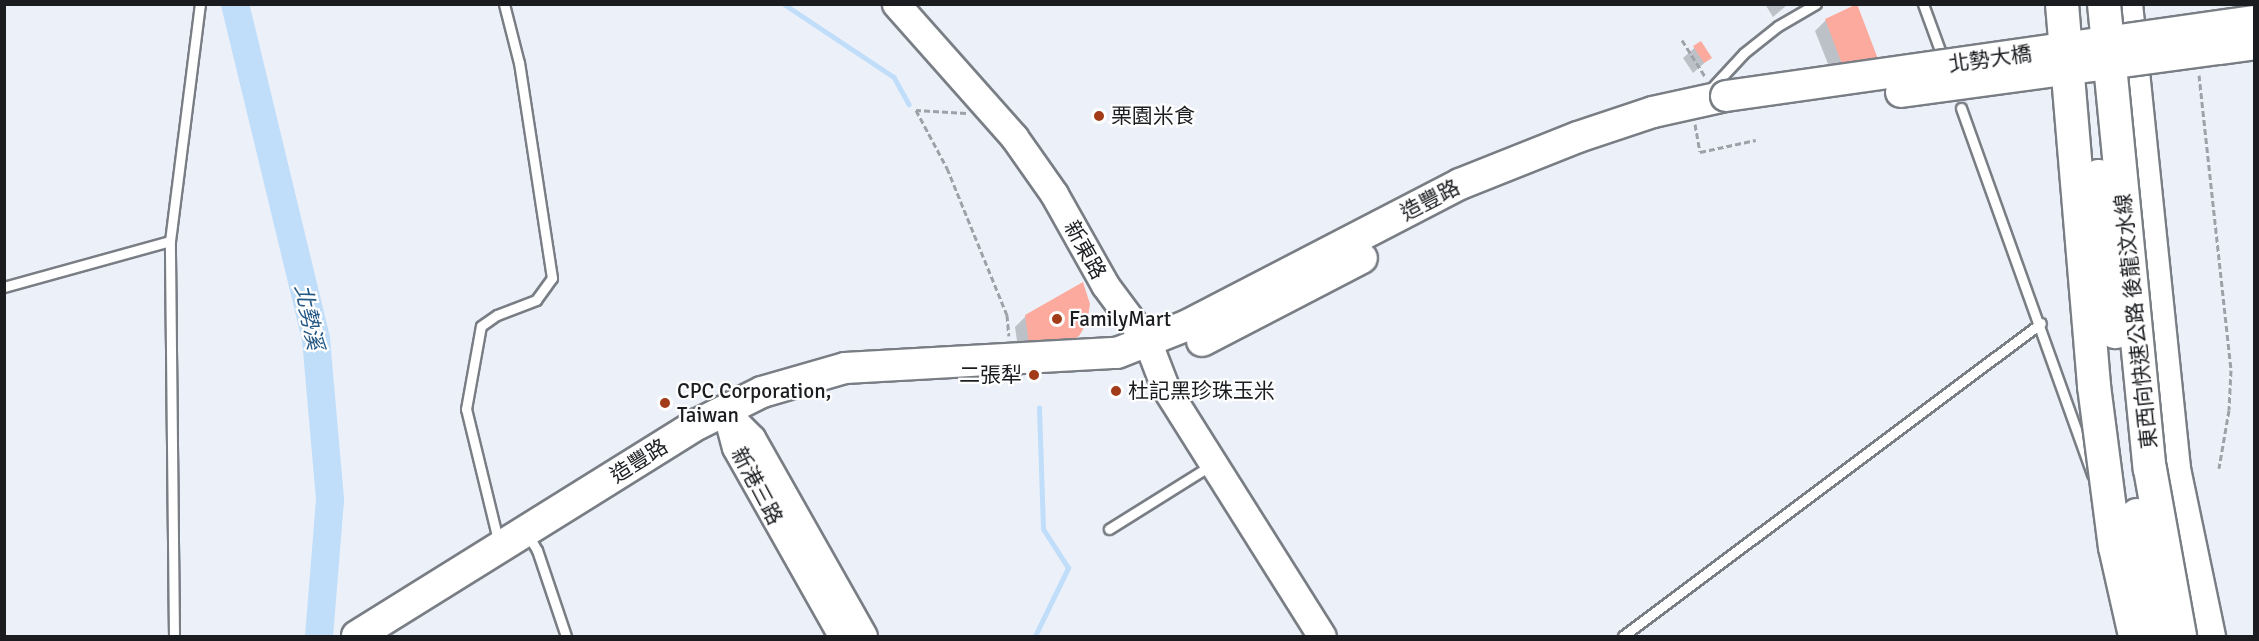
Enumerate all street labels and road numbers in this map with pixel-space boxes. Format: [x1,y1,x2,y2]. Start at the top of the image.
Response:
street label: 北勢大橋 [1947,41,2033,77]
street label: 造豐路 [1396,174,1464,226]
street label: 東西向快速公路 後龍汶水線 [2110,192,2162,450]
street label: 新東路 [1059,216,1111,284]
street label: 造豐路 [606,434,672,488]
street label: 新港三路 [726,443,788,529]

